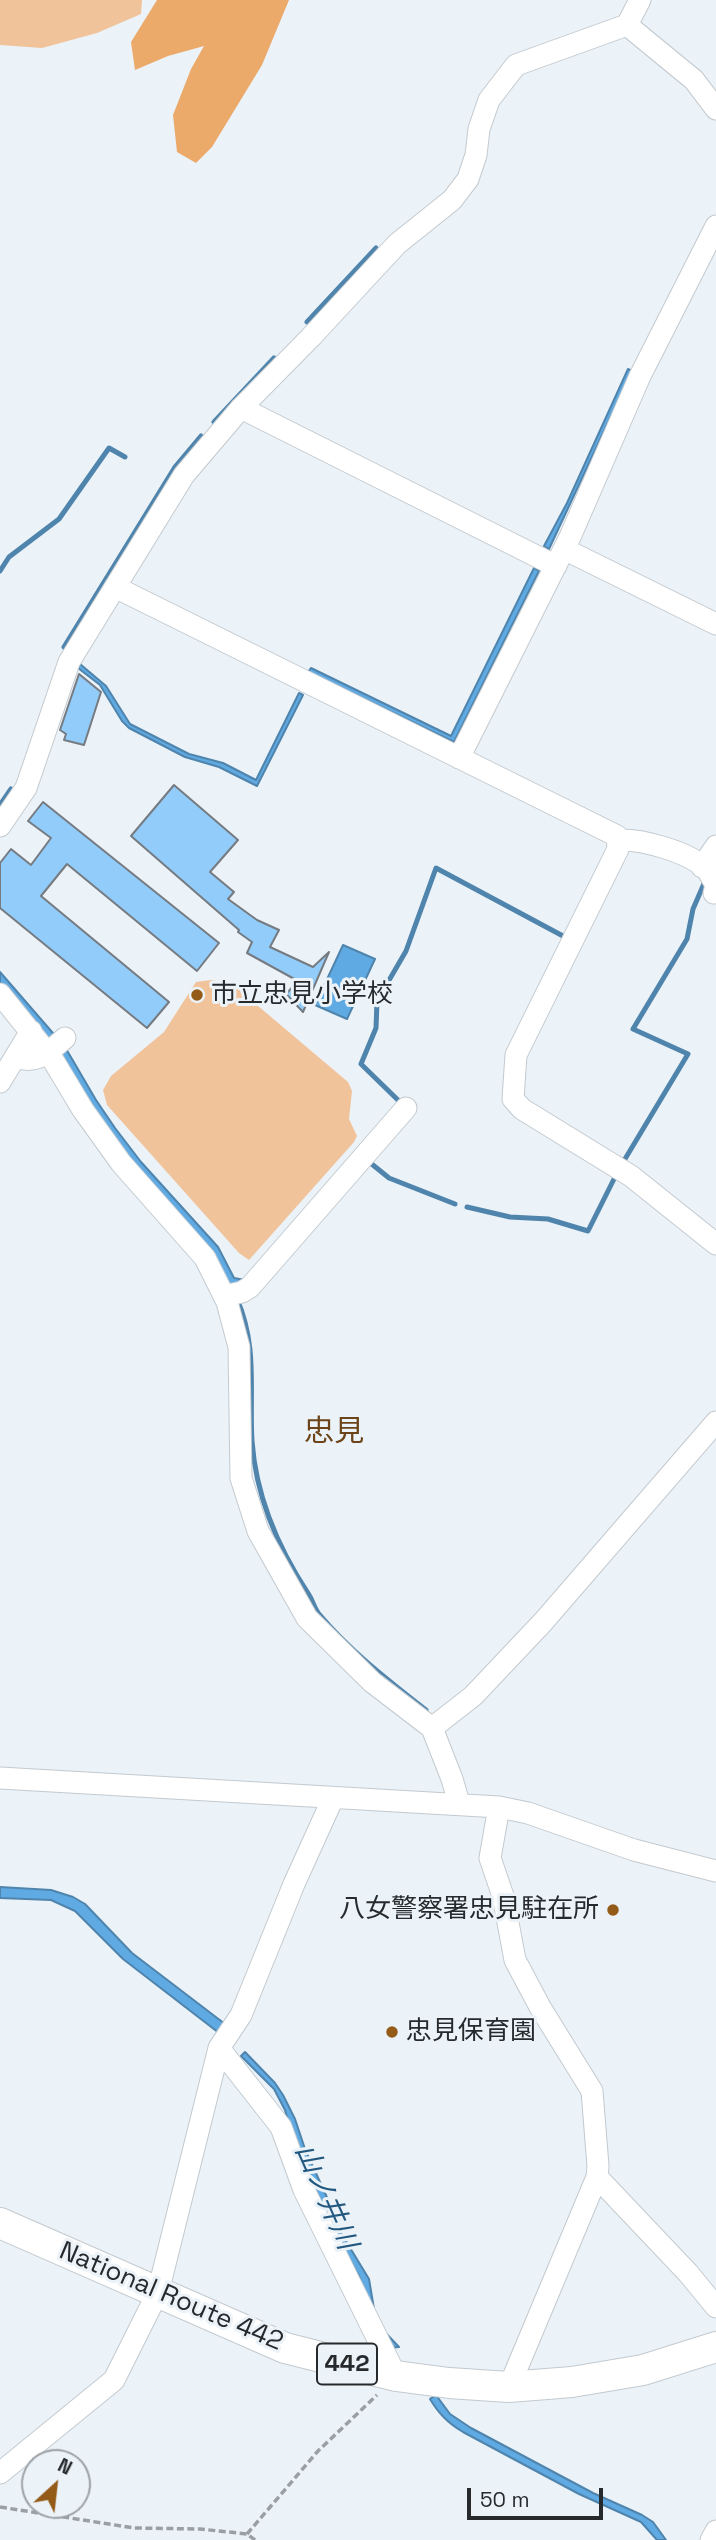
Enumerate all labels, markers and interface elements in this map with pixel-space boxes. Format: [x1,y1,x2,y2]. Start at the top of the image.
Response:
place label: 市立忠見小学校 [211,979,393,1011]
marker: 市立忠見小学校 [189,987,205,1003]
district label: 忠見 [304,1415,364,1451]
place label: 八女警察署忠見駐在所 [339,1894,599,1926]
marker: 八女警察署忠見駐在所 [605,1902,621,1918]
place label: 忠見保育園 [406,2016,536,2048]
marker: 忠見保育園 [384,2024,400,2040]
water label: 山ノ井川 [287,2139,363,2255]
street label: National Route 442 [55,2236,287,2358]
road number: 442 [317,2344,377,2384]
north arrow [21,2449,91,2519]
text: N [53,2453,76,2481]
scale bar [471,2474,608,2518]
text: 50 m [480,2486,530,2513]

